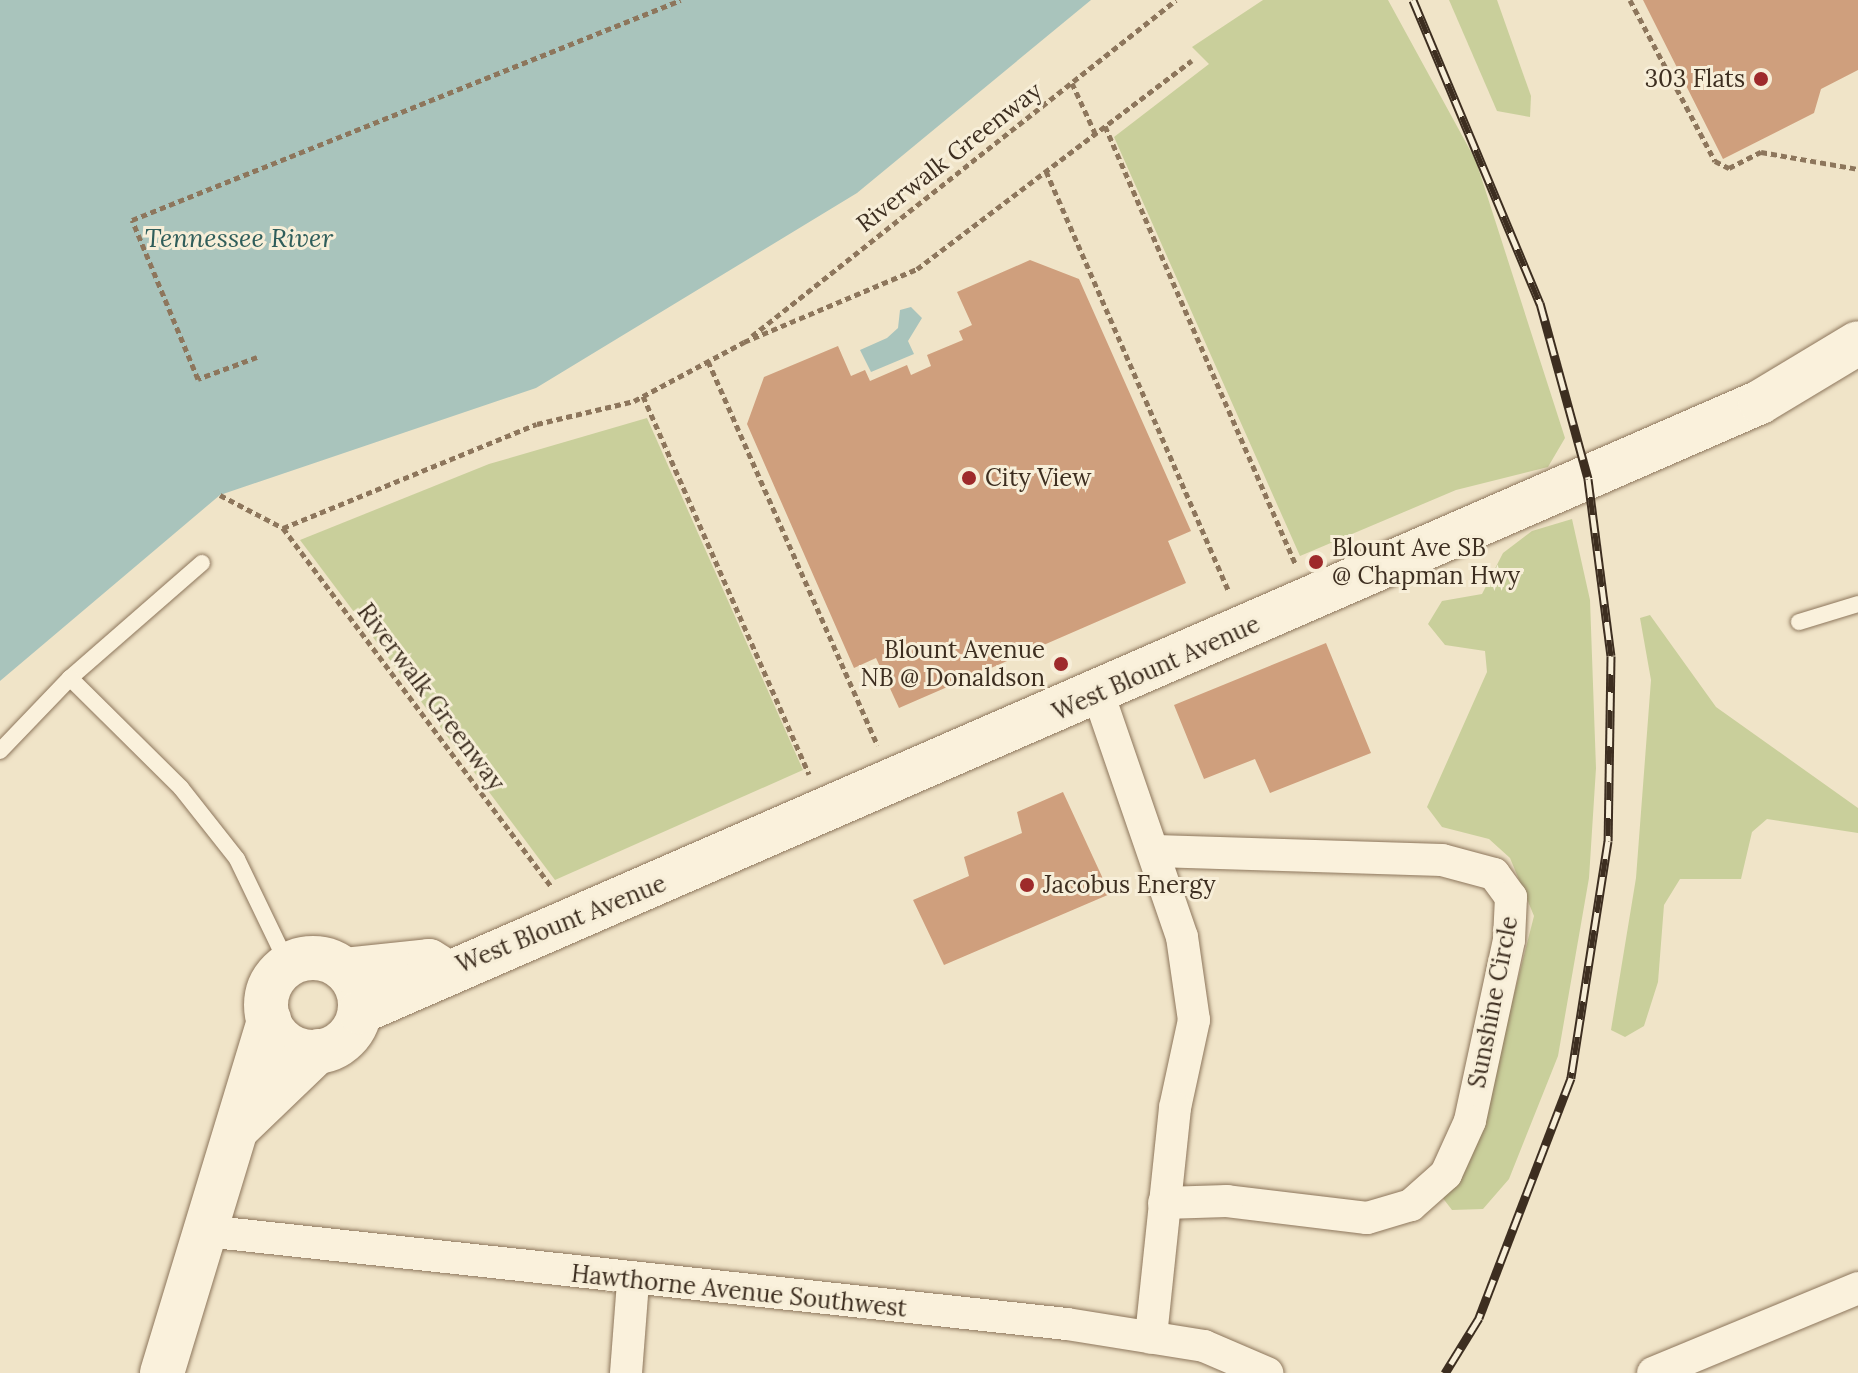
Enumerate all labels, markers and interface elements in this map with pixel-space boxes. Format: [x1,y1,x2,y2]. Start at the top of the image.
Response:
place label: 303 Flats [1645,65,1745,93]
marker: 303 Flats [1752,70,1770,88]
street label: Riverwalk Greenway [851,76,1047,238]
water label: Tennessee River [145,222,333,254]
place label: City View [985,464,1091,492]
marker: City View [960,469,978,487]
place label: Blount Ave SB @ Chapman Hwy [1332,534,1520,590]
marker: Blount Ave SB @ Chapman Hwy [1307,553,1325,571]
street label: Riverwalk Greenway [351,598,511,796]
street label: West Blount Avenue [1048,609,1264,727]
place label: Blount Avenue NB @ Donaldson [861,636,1045,692]
marker: Blount Avenue NB @ Donaldson [1052,655,1070,673]
street label: West Blount Avenue [452,869,670,979]
place label: Jacobus Energy [1043,871,1216,899]
marker: Jacobus Energy [1018,876,1036,894]
street label: Sunshine Circle [1462,914,1524,1090]
street label: Hawthorne Avenue Southwest [570,1259,908,1323]

